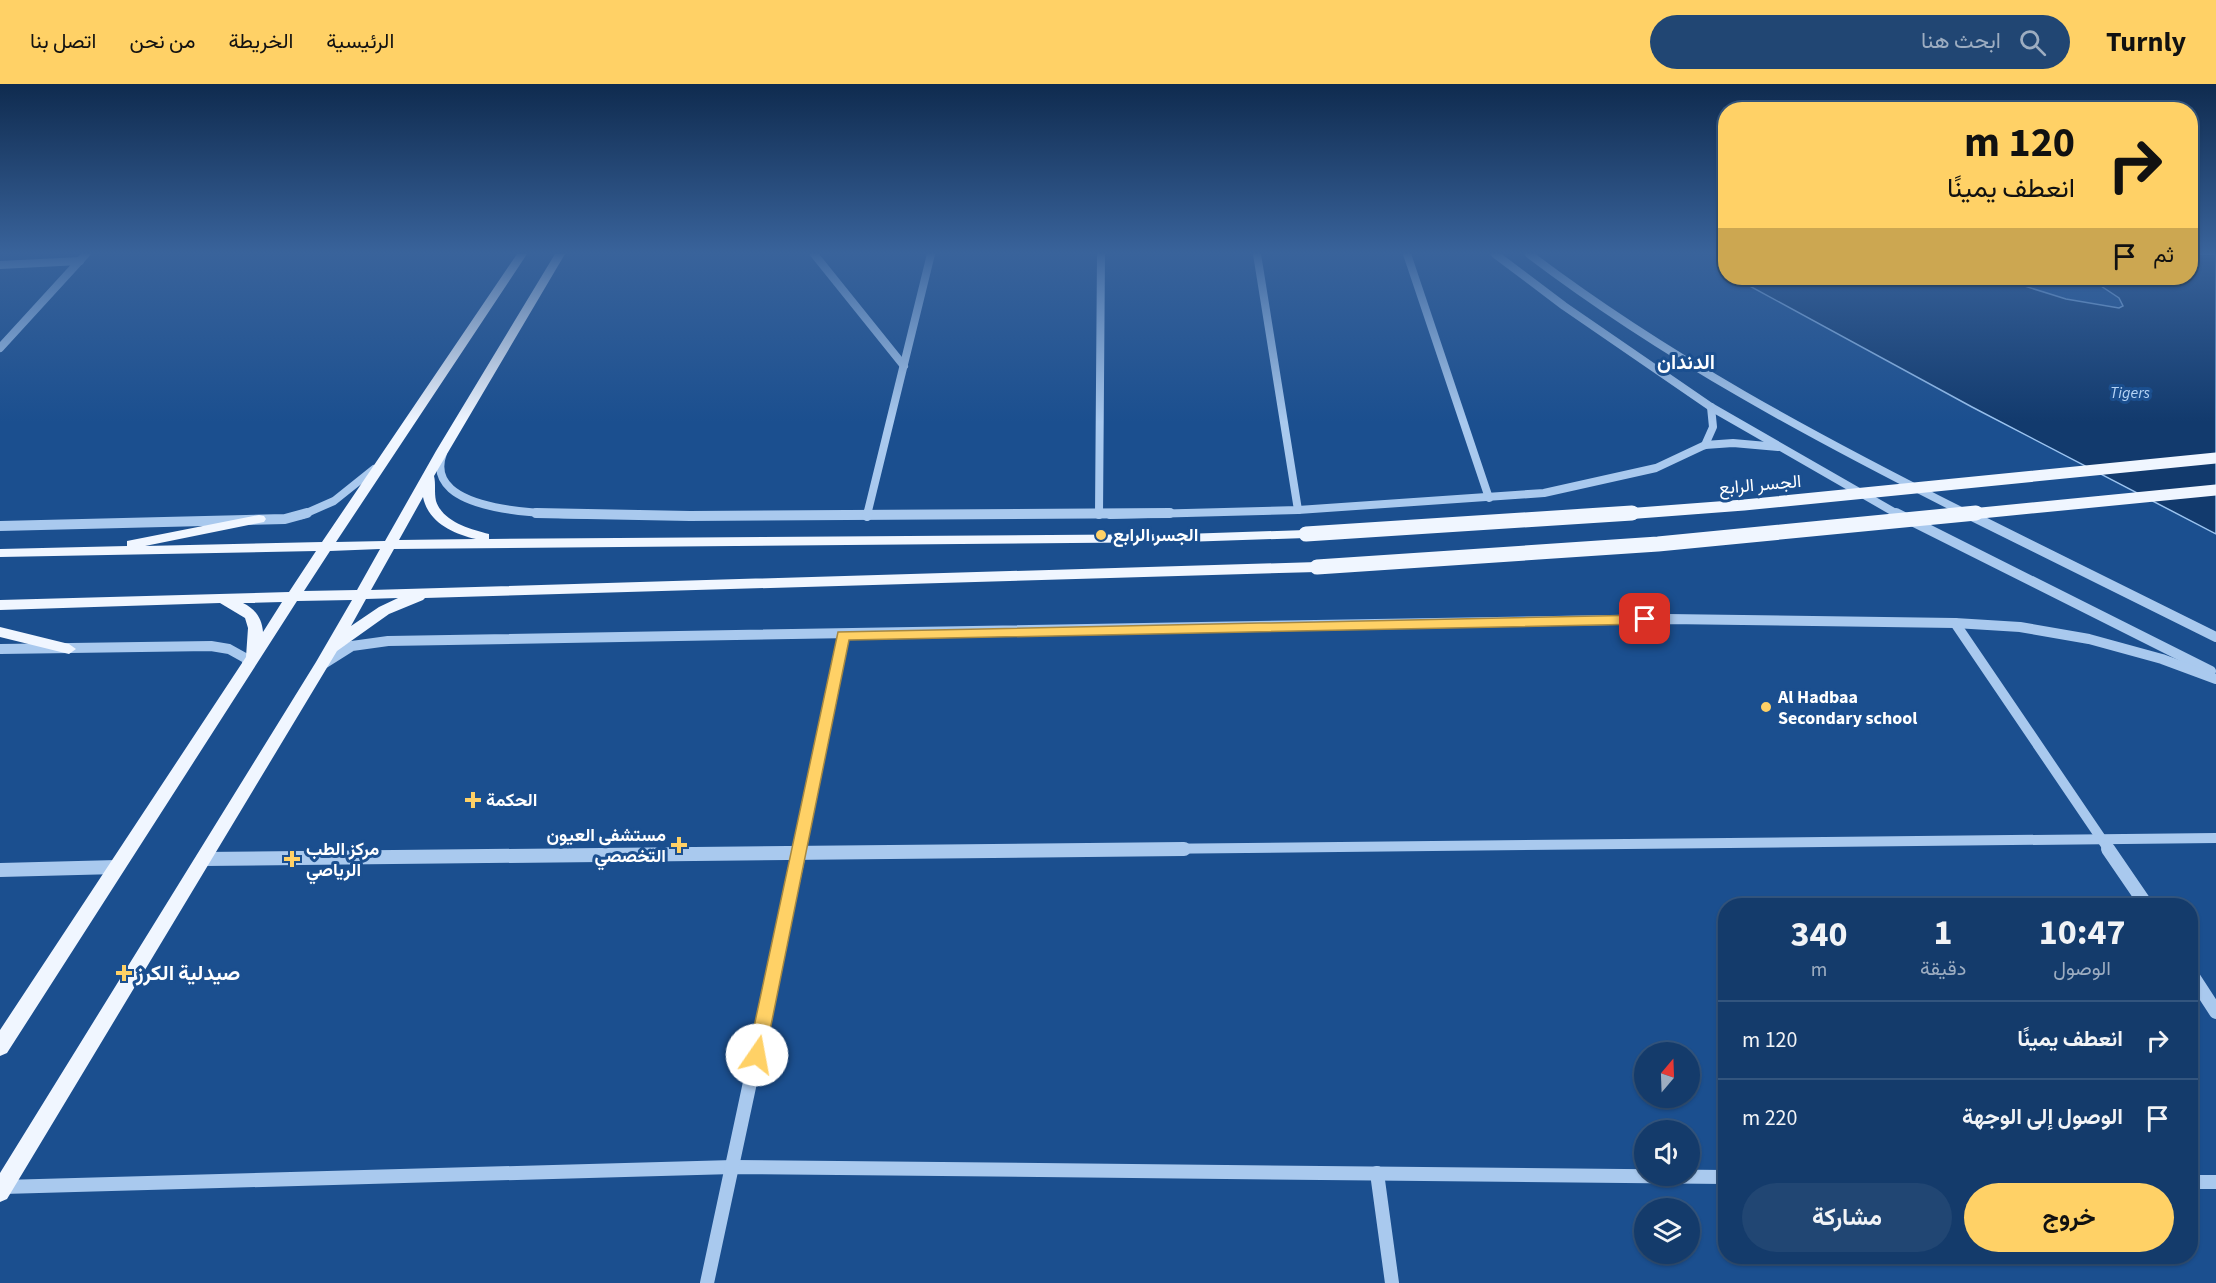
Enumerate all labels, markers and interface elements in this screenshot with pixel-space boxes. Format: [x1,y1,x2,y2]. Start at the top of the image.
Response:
search box [1650,15,2070,69]
text: Turnly [2106,22,2186,62]
text: ابحث هنا [1921,25,2001,57]
text: اتصل بنا [30,26,96,56]
text: من نحن [129,26,195,56]
text: الخريطة [228,26,293,56]
text: الرئيسية [326,26,394,56]
icon: search [2016,26,2049,59]
text: 120 m [1964,113,2075,173]
icon: right [2096,126,2174,204]
text: انعطف يمينًا [1947,169,2075,208]
text: ثم [2153,239,2174,271]
icon: arrive [2108,240,2141,273]
district label: الدندان [1657,349,1715,377]
water label: Tigers [2110,382,2151,404]
street label: الجسر الرابع [1718,469,1802,501]
place label: الجسر الرابع [1113,523,1198,548]
marker: الجسر الرابع [1094,528,1108,542]
pin [1619,593,1670,644]
icon: arrive [1628,602,1661,635]
place label: Al Hadbaa Secondary school [1777,685,1917,731]
marker: Al Hadbaa Secondary school [1759,700,1773,714]
place label: الحكمة [486,788,537,813]
marker: الحكمة [464,791,482,809]
place label: مستشفى العيون التخصصي [546,823,666,871]
marker: مستشفى العيون التخصصي [670,836,688,854]
place label: مركز الطب الرياصي [306,837,379,885]
marker: مركز الطب الرياصي [283,850,301,868]
text: 1 [1934,907,1953,958]
text: 10:47 [2039,907,2126,958]
text: 340 [1790,909,1848,960]
text: دقيقة [1920,955,1966,983]
text: الوصول [2053,955,2111,983]
text: m [1811,956,1827,984]
place label: صيدلية الكرز [135,958,240,988]
marker: صيدلية الكرز [117,966,131,980]
position arrow [725,1023,789,1087]
text: انعطف يمينًا [2017,1023,2123,1055]
text: 120 m [1742,1024,1797,1056]
icon: right [2141,1024,2174,1057]
north arrow [1634,1042,1700,1108]
map controls [1634,1042,1700,1264]
text: الوصول إلى الوجهة [1962,1101,2123,1133]
text: 220 m [1742,1102,1797,1134]
icon: arrive [2141,1102,2174,1135]
button: sound [1634,1120,1700,1186]
button: مشاركة [1742,1183,1952,1252]
button: خروج [1964,1183,2174,1252]
button: layers [1634,1198,1700,1264]

